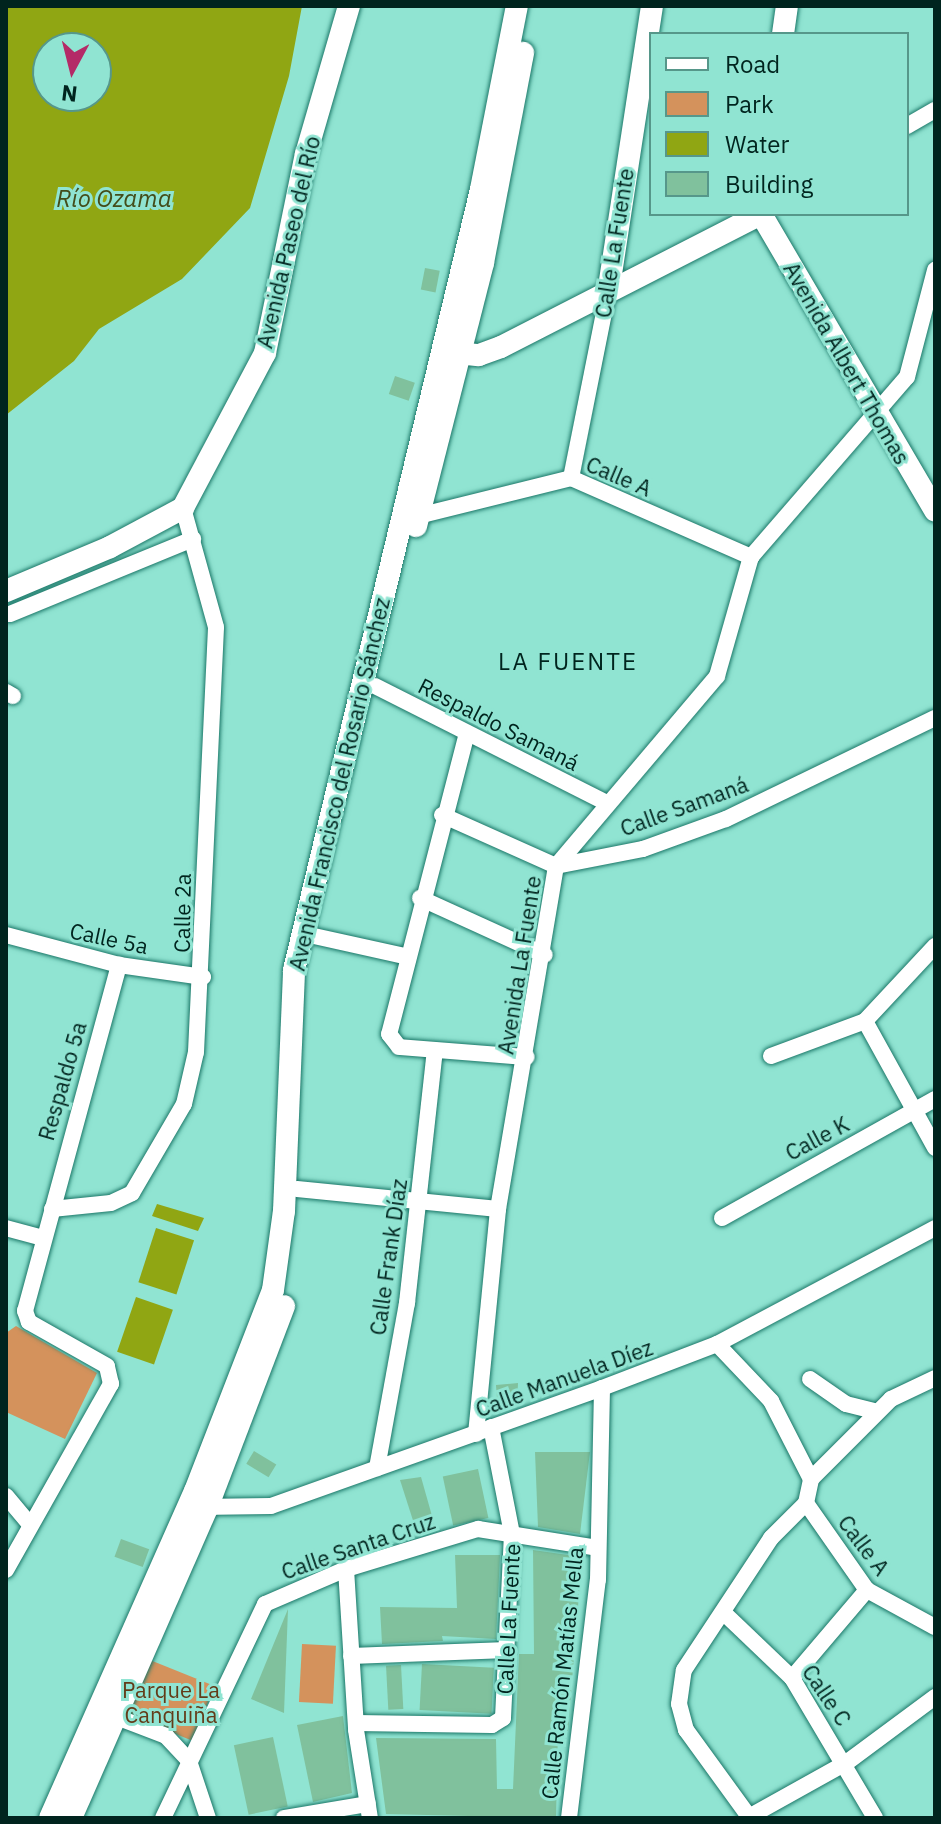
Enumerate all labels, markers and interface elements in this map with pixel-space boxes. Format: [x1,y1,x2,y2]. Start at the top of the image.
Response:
north arrow [32,32,112,112]
legend [649,32,909,216]
text: Road [725,48,780,80]
text: N [60,79,79,110]
text: Park [725,88,774,120]
text: Water [725,128,789,160]
street label: Avenida Paseo del Río [251,133,325,351]
street label: Calle La Fuente [589,166,639,320]
text: Building [725,168,813,200]
water label: Río Ozama [56,185,172,213]
street label: Avenida Albert Thomas [778,257,916,469]
street label: Calle A [582,450,656,502]
street label: Avenida Francisco del Rosario Sánchez [283,595,395,973]
district label: LA FUENTE [498,648,638,676]
street label: Respaldo Samaná [414,672,584,776]
street label: Calle Samaná [616,771,752,841]
street label: Calle 2a [168,873,196,953]
street label: Avenida La Fuente [492,874,546,1056]
street label: Calle 5a [67,917,151,959]
street label: Respaldo 5a [32,1019,92,1143]
street label: Calle K [781,1110,853,1166]
street label: Calle Frank Díaz [364,1177,412,1337]
street label: Calle Manuela Díez [472,1334,656,1422]
street label: Calle Santa Cruz [278,1507,438,1585]
street label: Calle A [833,1510,895,1580]
street label: Calle La Fuente [491,1543,525,1695]
street label: Calle Ramón Matías Mella [536,1546,588,1800]
street label: Calle C [797,1659,857,1731]
park label: Parque La Canquiña [122,1676,220,1728]

